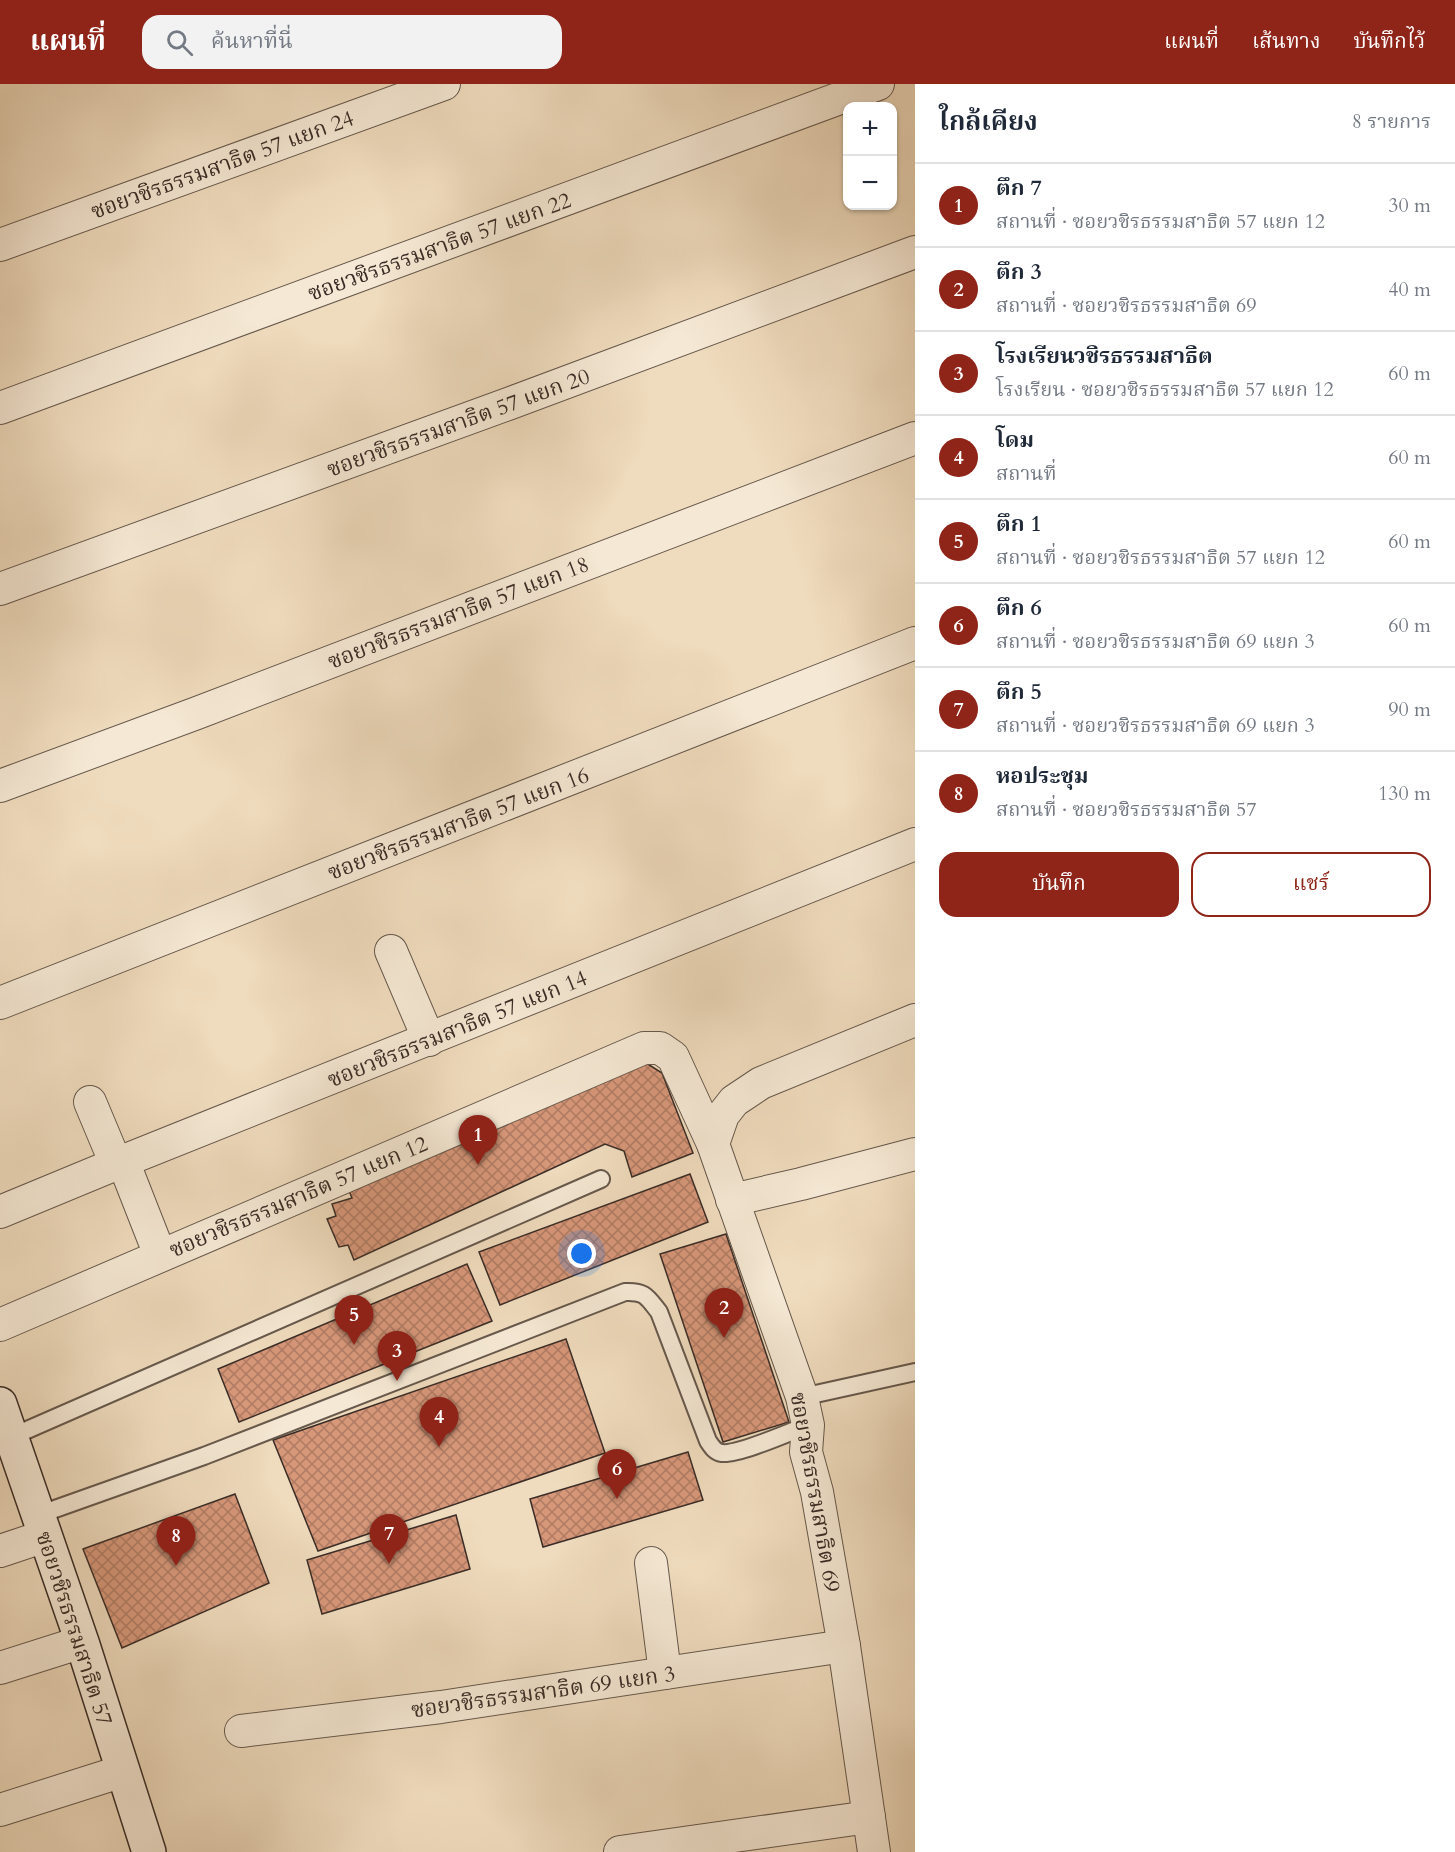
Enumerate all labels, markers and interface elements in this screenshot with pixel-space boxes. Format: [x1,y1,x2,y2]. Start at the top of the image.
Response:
search box [142,15,562,69]
text: แผนที่ [30,22,106,60]
icon: search [163,26,196,59]
text: ค้นหาที่นี่ [211,26,293,56]
text: แผนที่ [1164,27,1219,56]
text: เส้นทาง [1252,27,1320,56]
text: บันทึกไว้ [1353,27,1425,56]
map controls [843,102,897,210]
button: + [843,102,897,156]
street label: ซอยวชิรธรรมสาธิต 57 แยก 24 [87,103,358,227]
text: ใกล้เคียง [939,104,1038,139]
text: 8 รายการ [1352,108,1431,135]
button: − [843,156,897,210]
text: ตึก 7 [996,173,1042,203]
street label: ซอยวชิรธรรมสาธิต 57 แยก 22 [304,185,575,309]
text: 1 [953,192,964,219]
text: 30 m [1388,192,1431,219]
text: สถานที่ · ซอยวชิรธรรมสาธิต 57 แยก 12 [996,208,1325,235]
text: ตึก 3 [996,257,1042,287]
text: 2 [953,276,964,303]
text: 40 m [1388,276,1431,303]
text: สถานที่ · ซอยวชิรธรรมสาธิต 69 [996,292,1257,319]
text: โรงเรียนวชิรธรรมสาธิต [996,341,1213,371]
text: 3 [953,360,964,387]
text: 60 m [1388,360,1431,387]
street label: ซอยวชิรธรรมสาธิต 57 แยก 20 [323,361,594,485]
text: โรงเรียน · ซอยวชิรธรรมสาธิต 57 แยก 12 [996,376,1334,403]
text: โดม [996,425,1034,455]
text: 4 [953,444,964,471]
text: 60 m [1388,444,1431,471]
text: สถานที่ [996,460,1057,487]
text: ตึก 1 [996,509,1042,539]
text: 5 [953,528,964,555]
text: 60 m [1388,528,1431,555]
text: สถานที่ · ซอยวชิรธรรมสาธิต 57 แยก 12 [996,544,1325,571]
street label: ซอยวชิรธรรมสาธิต 57 แยก 18 [323,549,593,677]
text: ตึก 6 [996,593,1042,623]
text: 6 [953,612,964,639]
text: 60 m [1388,612,1431,639]
text: สถานที่ · ซอยวชิรธรรมสาธิต 69 แยก 3 [996,628,1315,655]
text: ตึก 5 [996,677,1042,707]
text: 7 [953,696,964,723]
text: 90 m [1388,696,1431,723]
text: สถานที่ · ซอยวชิรธรรมสาธิต 69 แยก 3 [996,712,1315,739]
street label: ซอยวชิรธรรมสาธิต 57 แยก 16 [323,760,593,888]
text: หอประชุม [996,761,1089,791]
text: 8 [953,780,964,807]
text: 130 m [1378,780,1431,807]
text: สถานที่ · ซอยวชิรธรรมสาธิต 57 [996,796,1257,823]
button: บันทึก [939,852,1179,917]
button: แชร์ [1191,852,1431,917]
street label: ซอยวชิรธรรมสาธิต 57 แยก 14 [323,963,592,1095]
pin: 1 [458,1116,498,1165]
street label: ซอยวชิรธรรมสาธิต 57 แยก 12 [165,1129,432,1265]
your location [567,1239,596,1268]
pin: 2 [704,1288,744,1338]
pin: 5 [334,1296,374,1345]
pin: 3 [378,1332,416,1381]
street label: ซอยวชิรธรรมสาธิต 69 [783,1390,847,1595]
pin: 4 [420,1398,458,1447]
pin: 6 [598,1450,636,1499]
pin: 7 [370,1514,408,1564]
pin: 8 [156,1516,195,1566]
street label: ซอยวชิรธรรมสาธิต 57 [28,1527,120,1729]
street label: ซอยวชิรธรรมสาธิต 69 แยก 3 [409,1659,677,1725]

